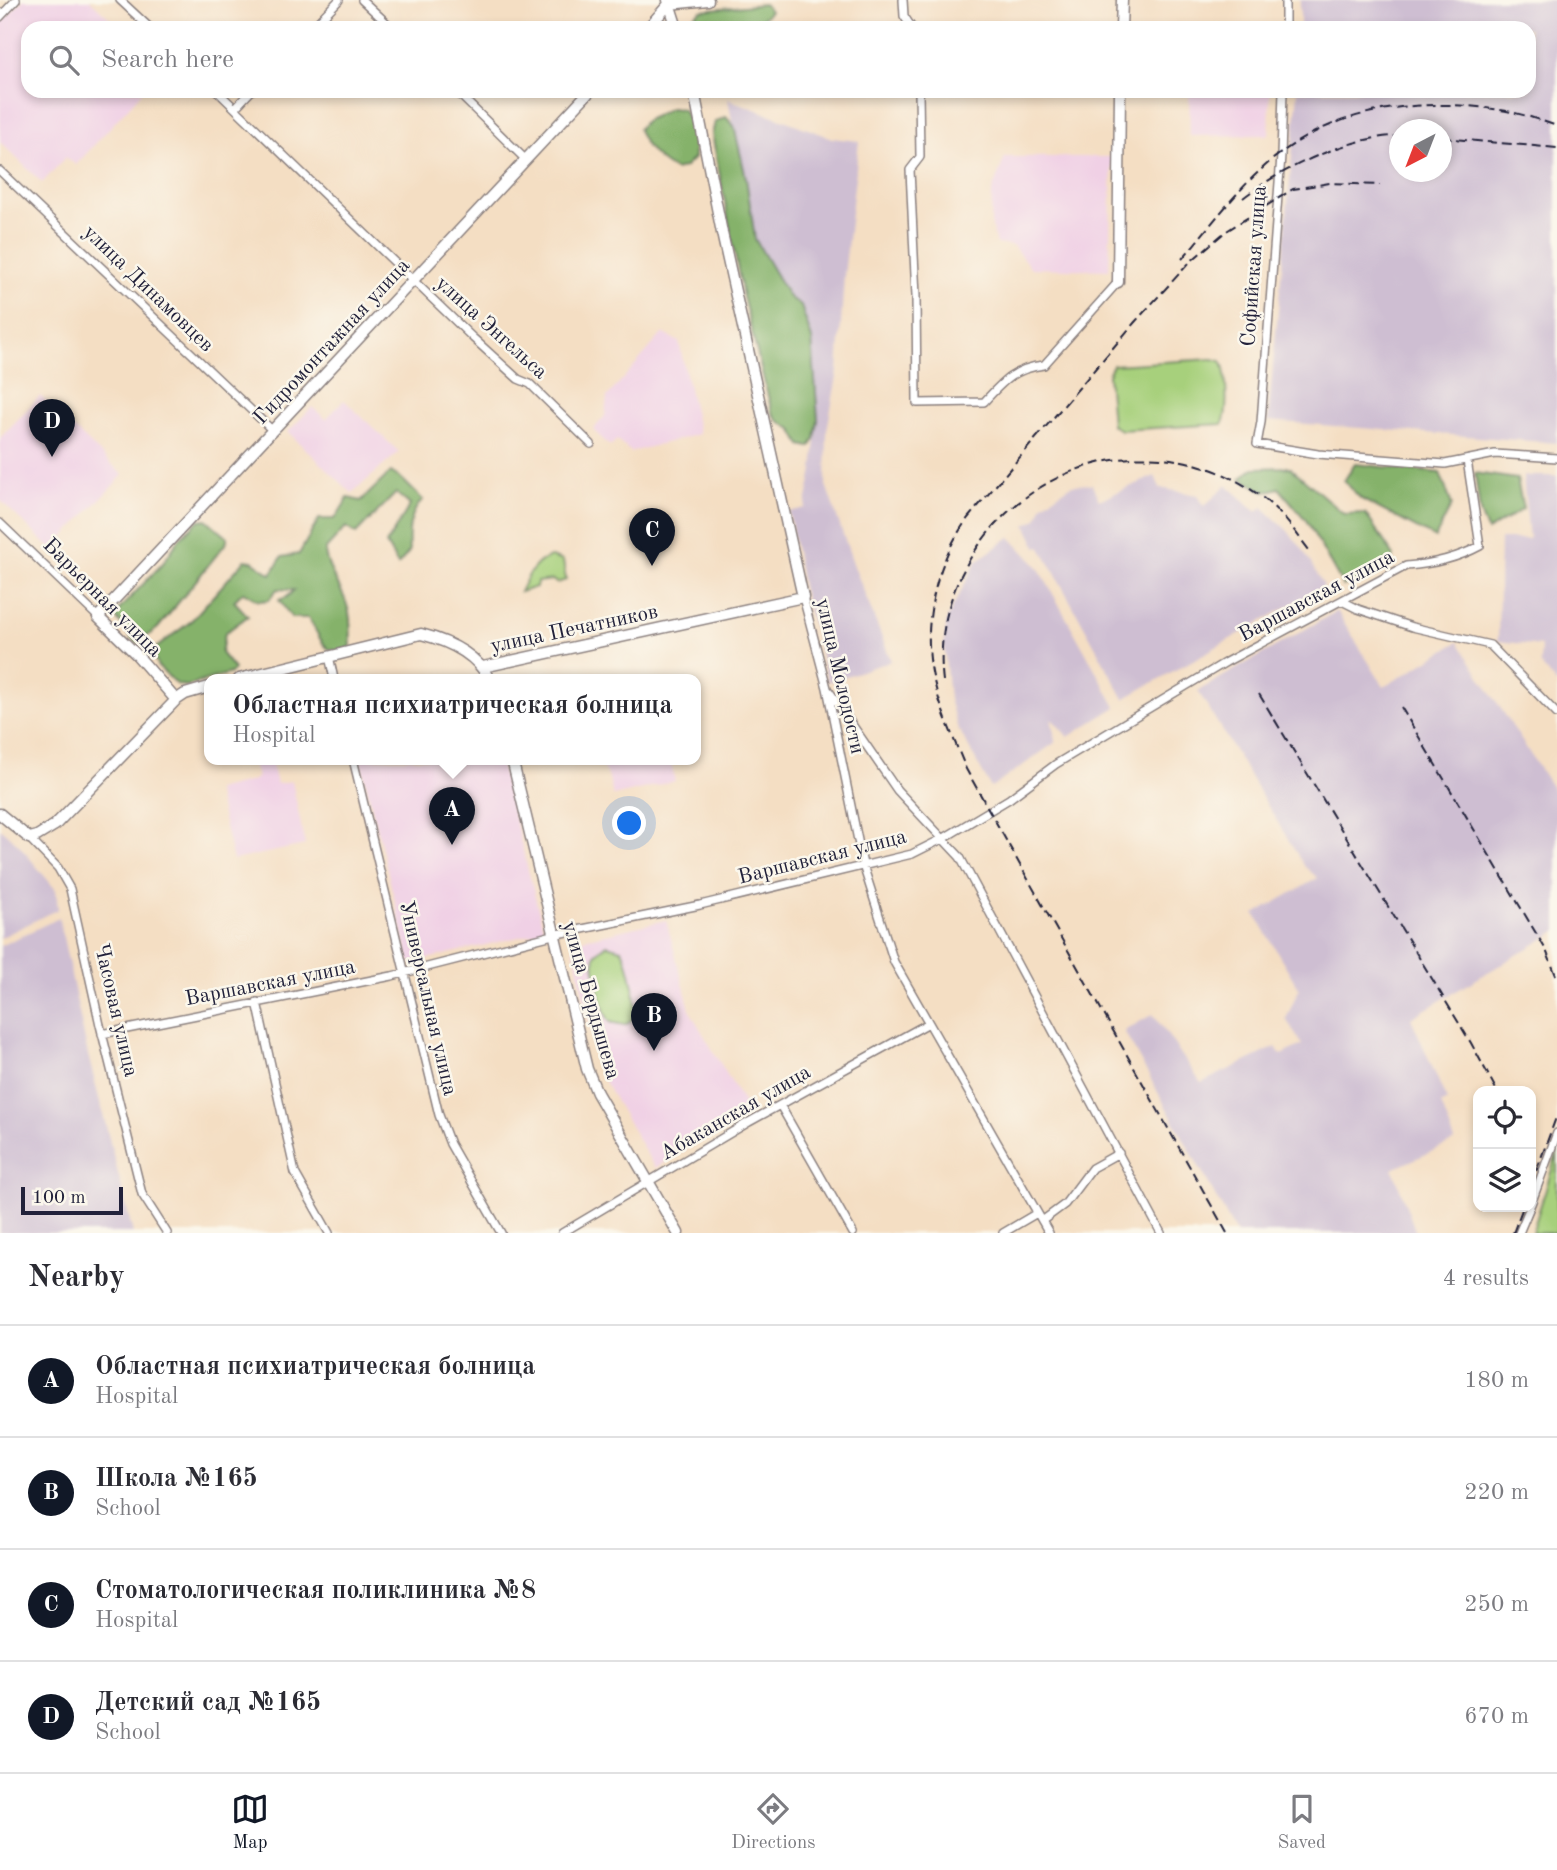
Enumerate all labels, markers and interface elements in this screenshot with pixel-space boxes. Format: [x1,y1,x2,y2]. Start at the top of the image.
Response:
search box [21,21,1536,98]
icon: search [45,41,83,79]
text: Search here [101,47,234,73]
north arrow [1389,119,1452,182]
street label: Софийская улица [1238,185,1271,347]
street label: улица Динамовцев [79,222,217,356]
street label: Гидромонтажная улица [250,255,414,429]
street label: улица Энгельса [431,273,551,383]
pin: D [29,399,75,457]
pin: C [629,508,675,566]
street label: Барьерная улица [38,534,166,662]
street label: Варшавская улица [1235,546,1398,646]
street label: улица Молодости [811,596,868,756]
street label: улица Печатников [489,601,660,657]
popup [204,674,701,765]
text: Областная психиатрическая болница [232,693,673,719]
text: Hospital [232,724,315,747]
pin: A [429,787,475,845]
your location [612,806,646,840]
street label: Варшавская улица [736,826,909,889]
street label: Универсальная улица [395,899,460,1098]
street label: улица Бердышева [558,919,623,1082]
street label: Часовая улица [90,942,141,1079]
street label: Варшавская улица [183,957,357,1010]
pin: B [631,993,677,1051]
street label: Абаканская улица [657,1062,815,1165]
map controls [1473,1086,1536,1212]
button: locate [1473,1086,1536,1149]
button: layers [1473,1149,1536,1212]
scale bar [21,1184,122,1216]
text: 100 m [32,1189,85,1208]
text: Nearby [28,1263,125,1293]
text: 4 results [1443,1267,1529,1290]
text: Областная психиатрическая болница [95,1354,536,1380]
text: A [42,1369,60,1392]
text: 180 m [1464,1369,1529,1392]
text: Hospital [95,1385,178,1408]
text: Школа №165 [95,1466,258,1492]
text: B [43,1481,59,1504]
text: 220 m [1464,1481,1529,1504]
text: School [95,1497,161,1520]
text: Стоматологическая поликлиника №8 [95,1578,536,1604]
text: C [43,1593,59,1616]
text: 250 m [1464,1593,1529,1616]
text: Hospital [95,1609,178,1632]
text: Детский сад №165 [95,1690,321,1716]
text: D [42,1705,60,1728]
text: 670 m [1464,1705,1529,1728]
text: School [95,1721,161,1744]
tab: Map [231,1790,269,1855]
tab: Directions [731,1790,816,1855]
tab: Saved [1278,1790,1326,1855]

